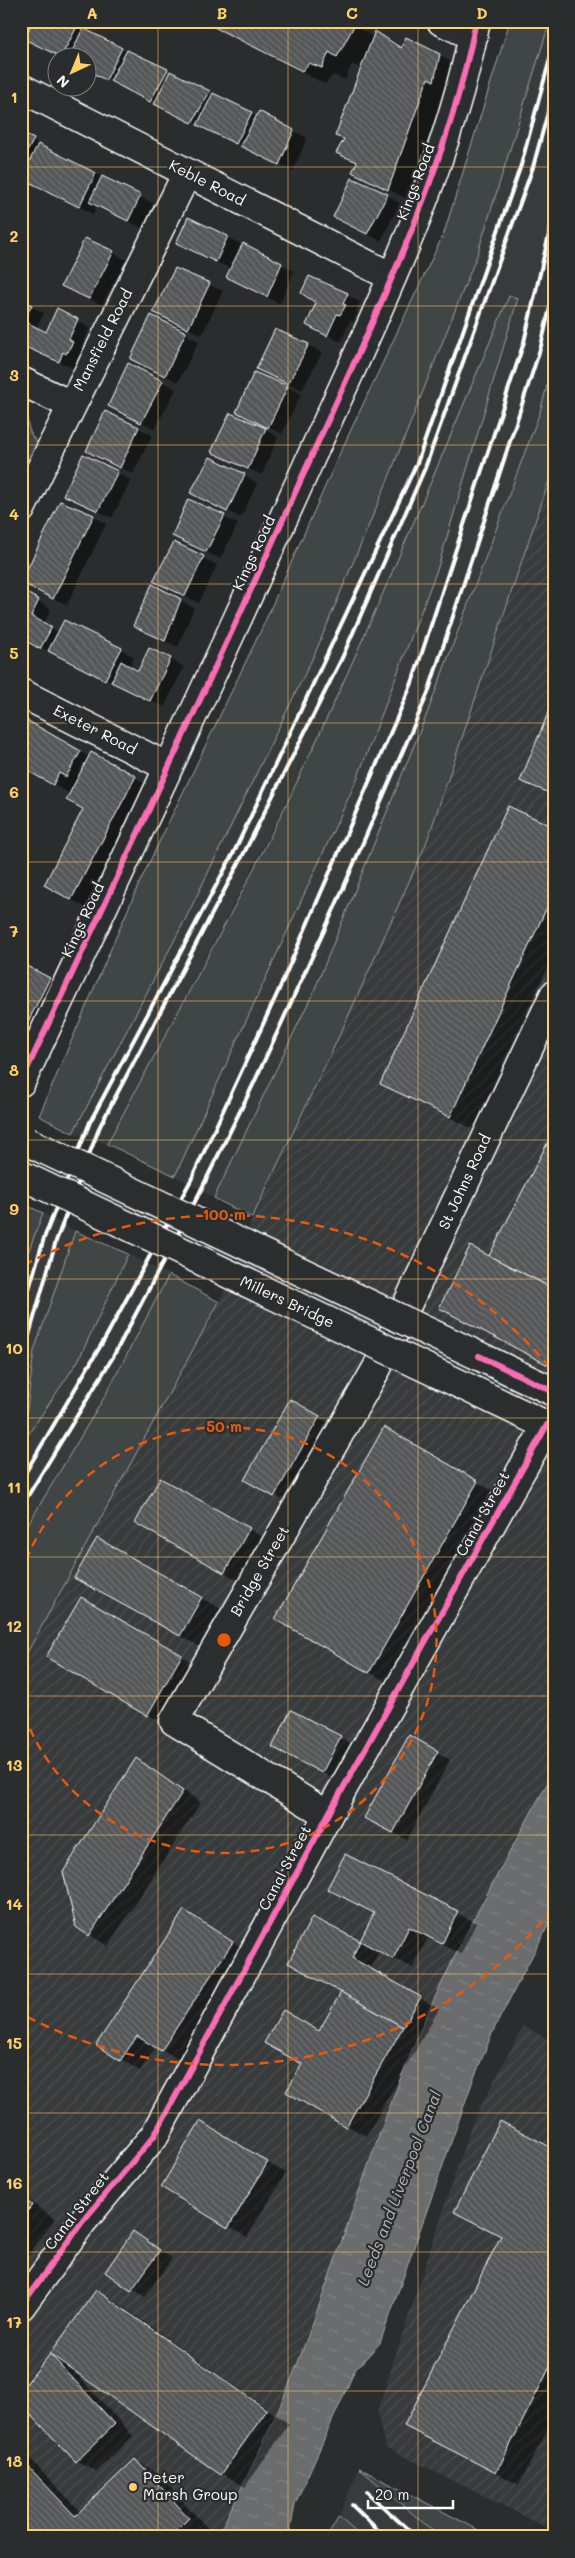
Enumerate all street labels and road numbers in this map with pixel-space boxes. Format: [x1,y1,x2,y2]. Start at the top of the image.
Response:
street label: Kings Road [391,141,439,223]
street label: Keble Road [166,154,249,210]
street label: Mansfield Road [68,285,136,394]
street label: Kings Road [227,512,279,593]
street label: Exeter Road [50,700,141,759]
street label: Kings Road [56,879,108,960]
street label: St Johns Road [433,1131,495,1233]
street label: Millers Bridge [237,1270,338,1332]
street label: Canal Street [451,1468,514,1559]
street label: Bridge Street [225,1522,293,1619]
street label: Canal Street [253,1821,315,1914]
street label: Canal Street [39,2167,113,2254]

